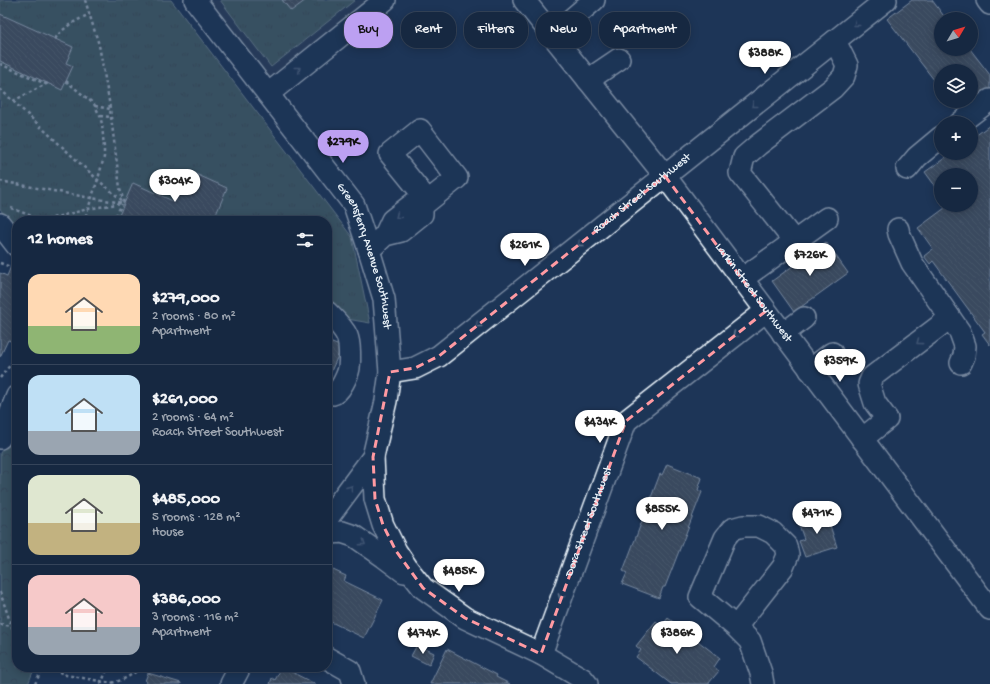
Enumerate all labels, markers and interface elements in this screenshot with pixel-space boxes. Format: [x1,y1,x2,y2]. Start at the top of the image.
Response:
chip: Buy [344,12,393,48]
chip: Rent [401,12,456,48]
chip: Filters [464,12,528,48]
chip: New [536,12,591,48]
chip: Apartment [599,12,690,48]
north arrow [934,12,978,56]
map controls [934,12,978,212]
one-way arrow [853,20,860,27]
pin: $388K [737,41,793,75]
text: $388K [748,46,782,61]
button: layers [934,64,978,108]
one-way arrow [294,67,301,74]
one-way arrow [751,101,758,108]
button: + [934,116,978,160]
pin: $279K [315,130,371,164]
text: $279K [327,135,359,150]
street label: Roach Street Southwest [591,150,695,237]
button: − [934,168,978,212]
pin: $304K [147,169,203,203]
text: $304K [158,174,192,189]
street label: Greensferry Avenue Southwest [333,181,394,331]
one-way arrow [395,211,402,218]
icon: filters [294,229,316,251]
text: 12 homes [28,230,92,250]
pin: $261K [497,233,553,267]
text: $261K [509,238,541,253]
one-way arrow [578,239,585,246]
street label: Larkin Street Southwest [711,241,795,346]
pin: $726K [782,243,838,277]
text: $726K [794,248,826,263]
text: $279,000 [152,289,220,309]
icon: home [60,290,108,338]
text: 2 rooms · 80 m² [152,309,236,324]
one-way arrow [476,320,483,327]
text: Apartment [152,324,211,339]
one-way arrow [733,331,740,338]
one-way arrow [916,337,923,345]
pin: $359K [812,349,868,383]
text: $359K [823,354,857,369]
text: $261,000 [152,390,218,410]
icon: home [60,391,108,439]
text: 2 rooms · 64 m² [152,410,234,425]
pin: $434K [572,410,628,444]
text: $434K [584,415,616,430]
text: Roach Street Southwest [152,425,283,440]
street label: Dora Street Southwest [562,463,616,580]
one-way arrow [345,486,352,493]
text: $485,000 [152,490,220,510]
icon: home [60,491,108,539]
pin: $855K [634,497,690,531]
pin: $471K [789,501,845,535]
text: $855K [645,502,679,517]
text: $471K [801,506,833,521]
text: 5 rooms · 128 m² [152,510,240,525]
text: House [152,525,184,540]
one-way arrow [359,538,366,546]
pin: $485K [431,559,487,593]
text: $485K [442,564,476,579]
text: $386,000 [152,590,221,610]
icon: home [60,591,108,639]
one-way arrow [558,593,566,600]
text: 3 rooms · 116 m² [152,610,239,625]
pin: $474K [395,621,451,655]
pin: $386K [649,621,705,655]
text: Apartment [152,625,211,640]
text: $474K [407,626,439,641]
text: $386K [660,626,694,641]

